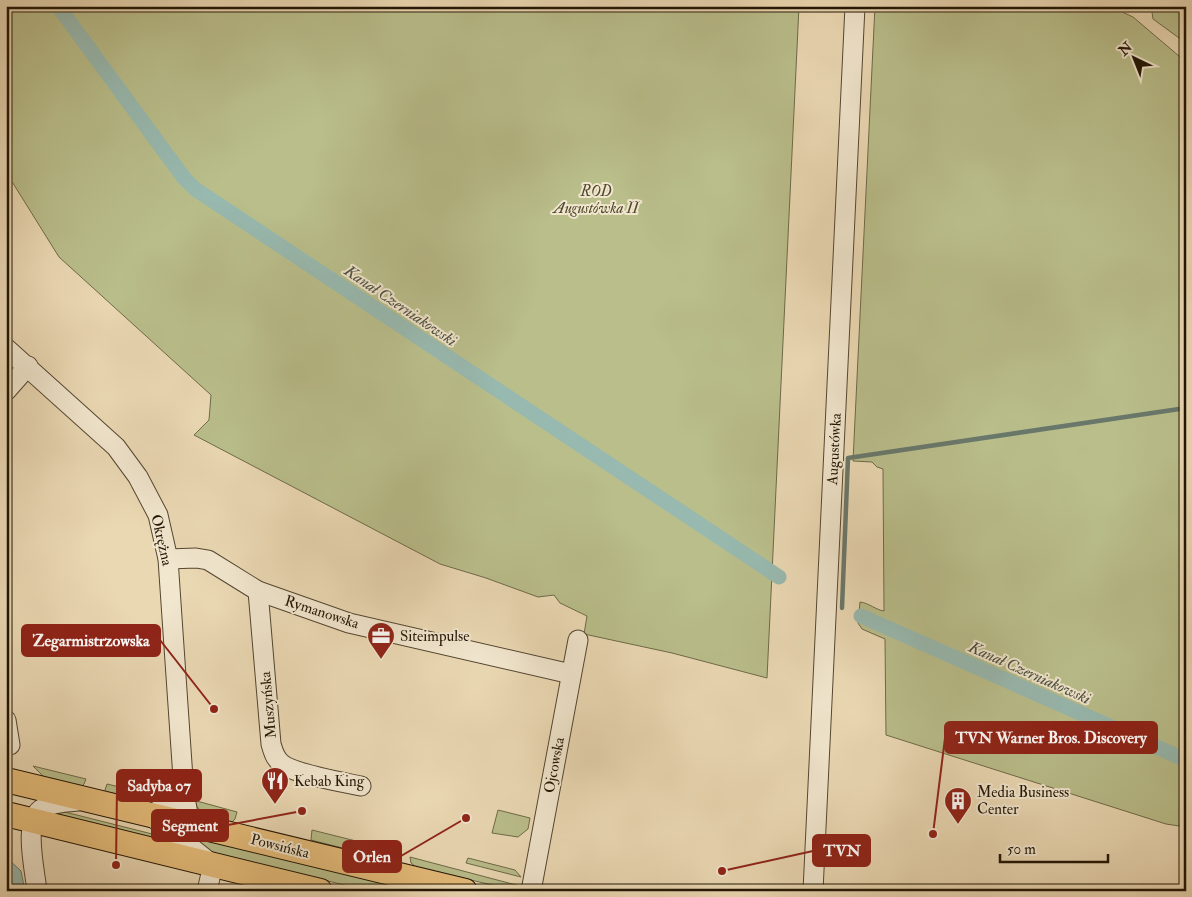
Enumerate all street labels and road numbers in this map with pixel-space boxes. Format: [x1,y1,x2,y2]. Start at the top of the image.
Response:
street label: Augustówka [823,412,846,487]
street label: Okrężna [146,512,177,569]
street label: Rymanowska [282,592,362,634]
street label: Muszyńska [256,670,281,739]
street label: Ojcowska [540,735,569,795]
street label: Powsińska [248,830,312,863]

